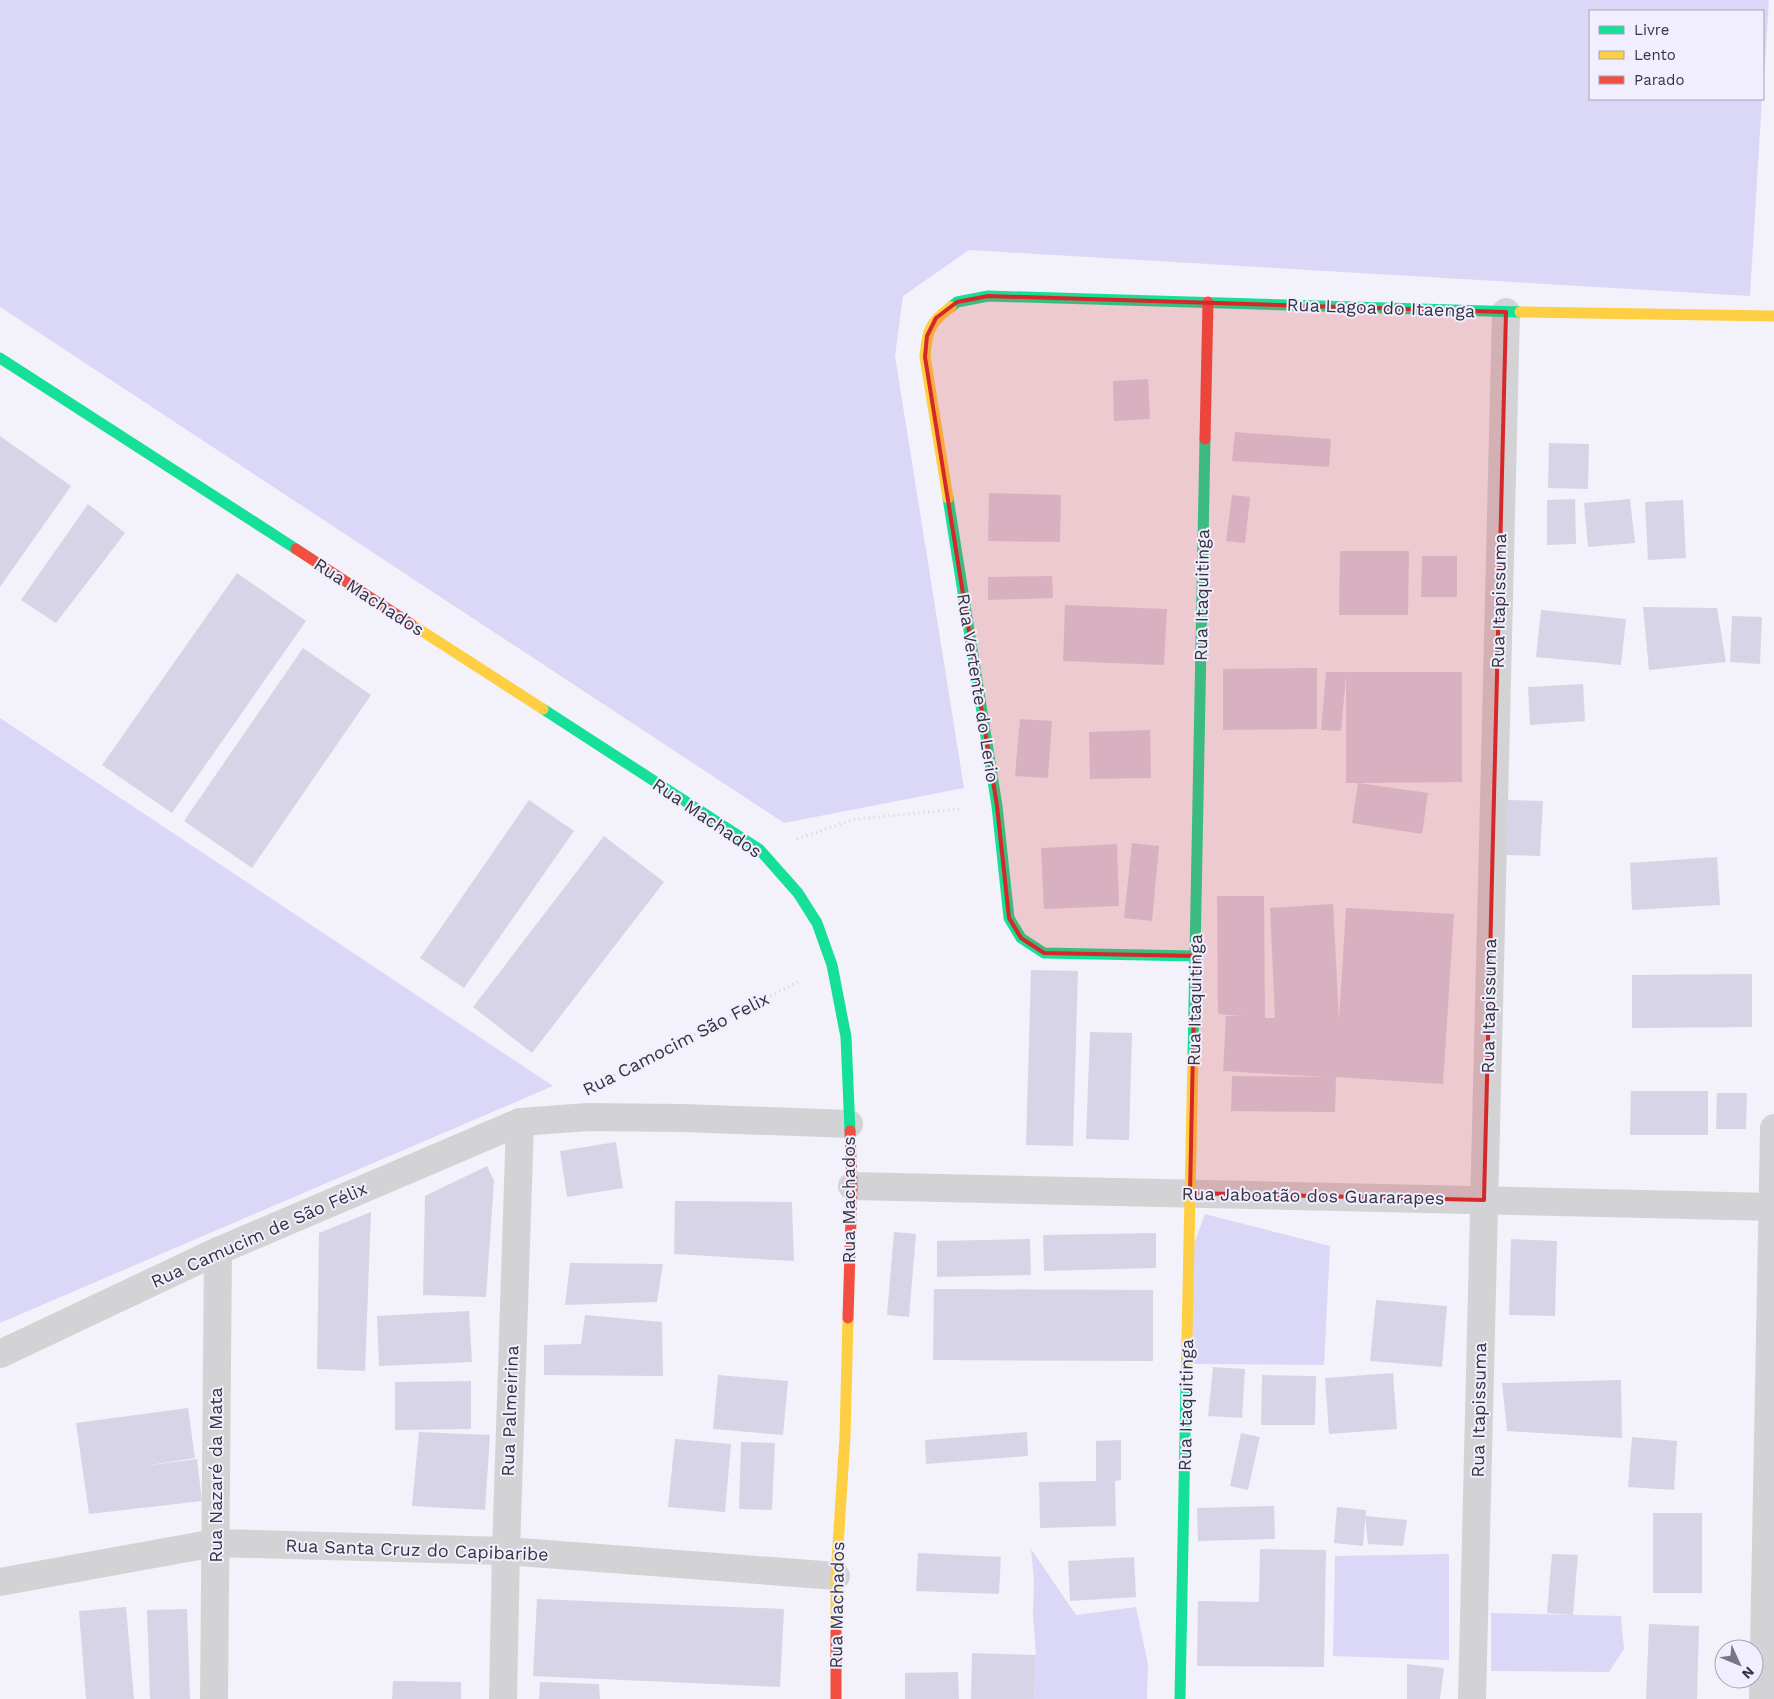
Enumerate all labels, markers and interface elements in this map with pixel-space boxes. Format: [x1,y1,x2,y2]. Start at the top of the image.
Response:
legend [1589,10,1764,100]
text: Livre [1634,21,1669,39]
text: Lento [1634,46,1676,64]
text: Parado [1634,71,1684,89]
street label: Rua Lagoa do Itaenga [1286,294,1476,321]
street label: Rua Itaquitinga [1190,529,1213,661]
street label: Rua Itapissuma [1487,533,1510,669]
street label: Rua Machados [310,553,428,640]
street label: Rua Vertente do Lerio [953,592,1004,784]
street label: Rua Machados [649,773,766,862]
street label: Rua Itaquitinga [1183,934,1206,1066]
street label: Rua Itapissuma [1477,938,1500,1074]
street label: Rua Camocim São Felix [579,987,772,1100]
street label: Rua Machados [838,1136,859,1264]
street label: Rua Camucim de São Félix [147,1177,370,1292]
street label: Rua Jaboatão dos Guararapes [1181,1183,1445,1208]
street label: Rua Itaquitinga [1174,1339,1197,1471]
street label: Rua Itapissuma [1467,1342,1490,1478]
street label: Rua Palmeirina [497,1345,522,1477]
street label: Rua Nazaré da Mata [205,1387,226,1563]
street label: Rua Santa Cruz do Capibaribe [285,1534,549,1565]
street label: Rua Machados [825,1541,848,1669]
north arrow [1714,1639,1764,1689]
text: N [1739,1664,1758,1682]

